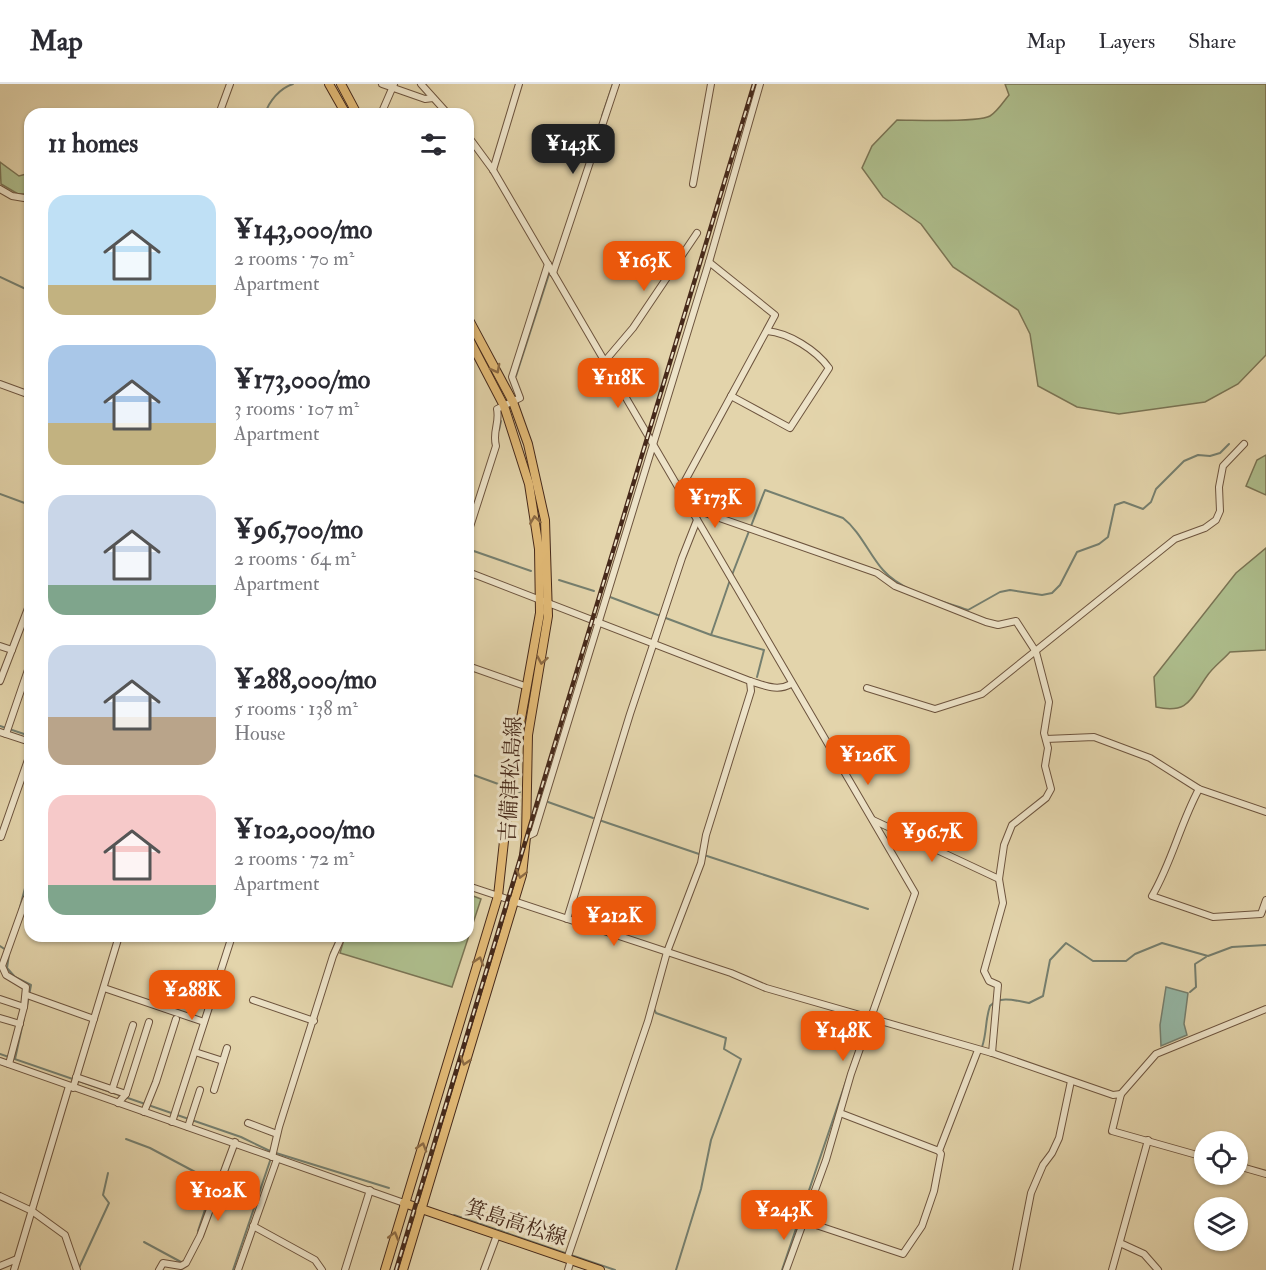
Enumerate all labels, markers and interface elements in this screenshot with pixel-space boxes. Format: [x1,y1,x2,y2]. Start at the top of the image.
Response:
text: Map [30,24,83,59]
text: Map [1026,28,1066,55]
text: Layers [1099,28,1155,55]
text: Share [1188,28,1236,55]
pin: ¥143K [531,124,615,175]
text: 11 homes [48,128,138,160]
icon: filters [417,128,450,161]
text: ¥143K [546,131,600,156]
text: ¥143,000/mo [234,214,372,246]
icon: home [96,219,168,291]
pin: ¥163K [602,241,686,292]
text: 2 rooms · 70 m² [234,246,354,271]
text: ¥163K [617,248,671,273]
text: Apartment [234,271,319,296]
pin: ¥118K [576,358,660,409]
one-way arrow [489,363,500,374]
text: ¥173,000/mo [234,364,370,396]
text: ¥118K [592,365,644,390]
icon: home [96,369,168,441]
text: 3 rooms · 107 m² [234,396,359,421]
text: Apartment [234,421,319,446]
pin: ¥173K [673,478,757,529]
text: ¥173K [688,485,742,510]
text: ¥96,700/mo [234,514,363,546]
one-way arrow [530,515,542,524]
icon: home [96,519,168,591]
text: 2 rooms · 64 m² [234,546,356,571]
text: Apartment [234,571,319,596]
one-way arrow [536,655,549,665]
text: ¥288,000/mo [234,664,377,696]
icon: home [96,669,168,741]
text: 5 rooms · 138 m² [234,696,358,721]
street label: 吉備津松島線 [494,715,528,843]
text: House [234,721,285,746]
pin: ¥126K [826,735,910,786]
text: ¥126K [840,742,896,767]
pin: ¥96.7K [883,812,981,863]
text: ¥102,000/mo [234,814,375,846]
icon: home [96,819,168,891]
text: ¥96.7K [901,819,963,844]
text: 2 rooms · 72 m² [234,846,354,871]
one-way arrow [515,869,528,879]
text: Apartment [234,871,319,896]
pin: ¥212K [572,896,656,947]
text: ¥212K [586,903,642,928]
one-way arrow [472,956,484,966]
pin: ¥288K [150,970,234,1021]
text: ¥288K [163,977,221,1002]
pin: ¥148K [801,1011,885,1062]
text: ¥148K [815,1018,871,1043]
one-way arrow [460,1055,472,1066]
map controls [1194,1131,1248,1251]
button: locate [1194,1131,1248,1185]
one-way arrow [415,1142,427,1153]
pin: ¥102K [176,1171,260,1222]
text: ¥102K [190,1178,246,1203]
pin: ¥243K [742,1190,826,1241]
street label: 箕島高松線 [462,1194,570,1252]
text: ¥243K [755,1197,813,1222]
button: layers [1194,1197,1248,1251]
one-way arrow [387,1231,399,1242]

